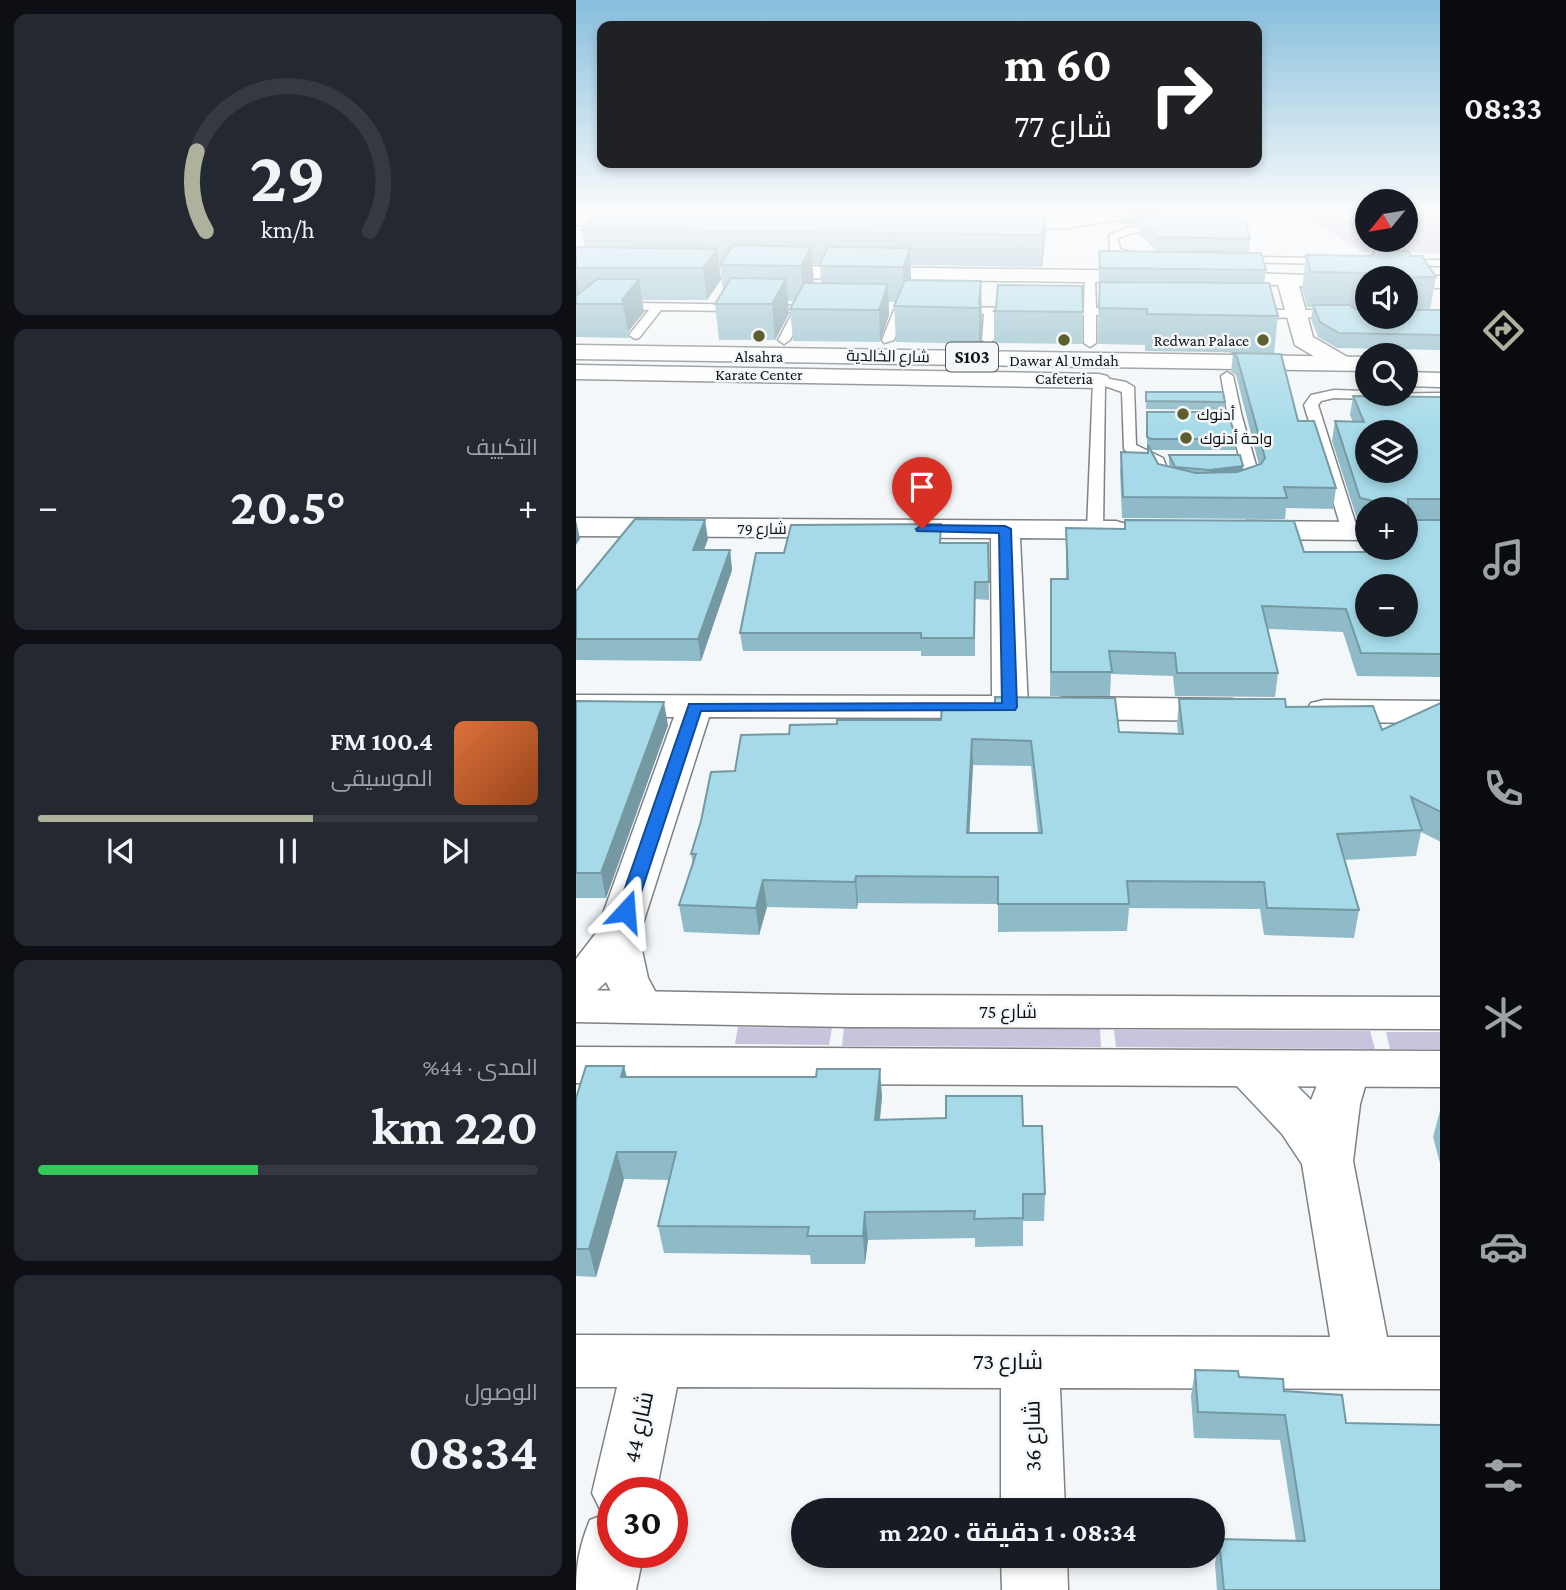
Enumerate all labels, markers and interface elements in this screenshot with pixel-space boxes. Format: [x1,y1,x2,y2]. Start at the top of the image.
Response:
text: 60 m [1005,37,1112,92]
icon: right [1136,49,1227,140]
text: 08:33 [1464,90,1542,126]
text: شارع 77 [1015,108,1112,144]
text: 29 [250,136,326,217]
north arrow [1355,189,1418,252]
map controls [1355,189,1418,637]
text: km/h [261,215,315,242]
button: sound [1355,266,1418,329]
icon: directions [1479,306,1528,355]
marker: Alsahra Karate Center [751,328,767,344]
marker: Dawar Al Umdah Cafeteria [1056,332,1072,348]
place label: Redwan Palace [1154,332,1249,349]
marker: Redwan Palace [1255,332,1271,348]
road number: S103 [946,342,998,372]
button: search [1355,343,1418,406]
street label: شارع الخالدية [846,347,930,368]
place label: Alsahra Karate Center [715,348,803,383]
place label: Dawar Al Umdah Cafeteria [1009,352,1119,387]
place label: أدنوك [1197,405,1235,424]
marker: أدنوك [1175,406,1191,422]
button: layers [1355,420,1418,483]
place label: واحة أدنوك [1200,429,1272,448]
marker: واحة أدنوك [1178,430,1194,446]
text: التكييف [466,434,538,460]
pin [892,457,952,529]
icon: arrive [903,468,941,506]
text: 20.5° [230,477,346,535]
text: − [38,485,58,527]
text: + [518,485,538,527]
button: + [1355,497,1418,560]
street label: شارع 79 [737,520,787,540]
icon: music [1479,535,1528,584]
button: − [1355,574,1418,637]
text: 100.4 FM [330,727,433,756]
icon: phone [1479,764,1528,813]
text: الموسيقى [331,765,433,791]
icon: previous [102,832,140,870]
icon: pause [269,832,307,870]
icon: next [436,832,474,870]
position arrow [589,874,663,948]
icon: climate [1479,993,1528,1042]
street label: شارع 75 [979,1001,1037,1025]
text: المدى · 44% [422,1054,538,1080]
text: 220 km [372,1097,538,1155]
icon: car [1479,1222,1528,1271]
street label: شارع 73 [973,1348,1043,1377]
text: الوصول [465,1379,538,1405]
street label: شارع 44 [618,1389,661,1466]
street label: شارع 36 [1018,1400,1049,1472]
text: 08:34 [408,1422,538,1480]
icon: filters [1479,1451,1528,1500]
speed limit sign: 30 [597,1477,688,1568]
text: 08:34 · 1 دقيقة · 220 m [879,1518,1137,1547]

